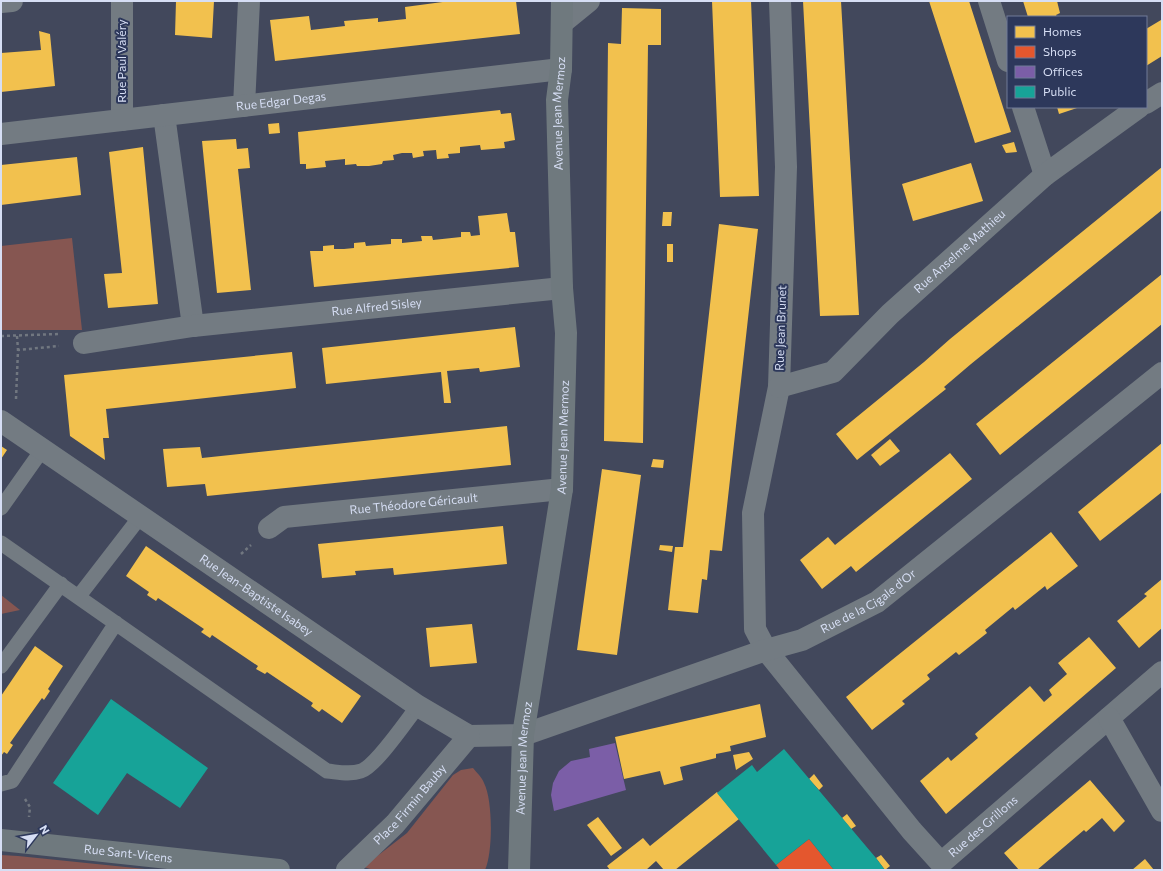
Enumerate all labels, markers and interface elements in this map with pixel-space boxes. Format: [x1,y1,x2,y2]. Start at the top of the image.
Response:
legend [1007,16,1147,108]
street label: Rue Paul Valéry [114,19,128,103]
text: Homes [1043,24,1081,38]
text: Shops [1043,44,1077,58]
street label: Avenue Jean Mermoz [549,57,567,171]
text: Offices [1043,64,1083,78]
text: Public [1043,84,1076,98]
street label: Rue Edgar Degas [235,88,327,113]
street label: Rue Anselme Mathieu [910,206,1008,295]
street label: Rue Jean Brunet [772,285,789,371]
street label: Rue Alfred Sisley [331,294,422,318]
street label: Avenue Jean Mermoz [553,380,571,495]
street label: Rue Théodore Géricault [349,490,478,516]
street label: Rue Jean-Baptiste Isabey [197,551,316,638]
street label: Rue de la Cigale d'Or [818,566,918,636]
street label: Avenue Jean Mermoz [513,700,534,815]
street label: Place Firmin Bauby [370,761,448,847]
street label: Rue des Grillons [945,792,1020,859]
north arrow [16,815,56,855]
text: N [37,823,53,836]
street label: Rue Sant-Vicens [83,841,173,864]

